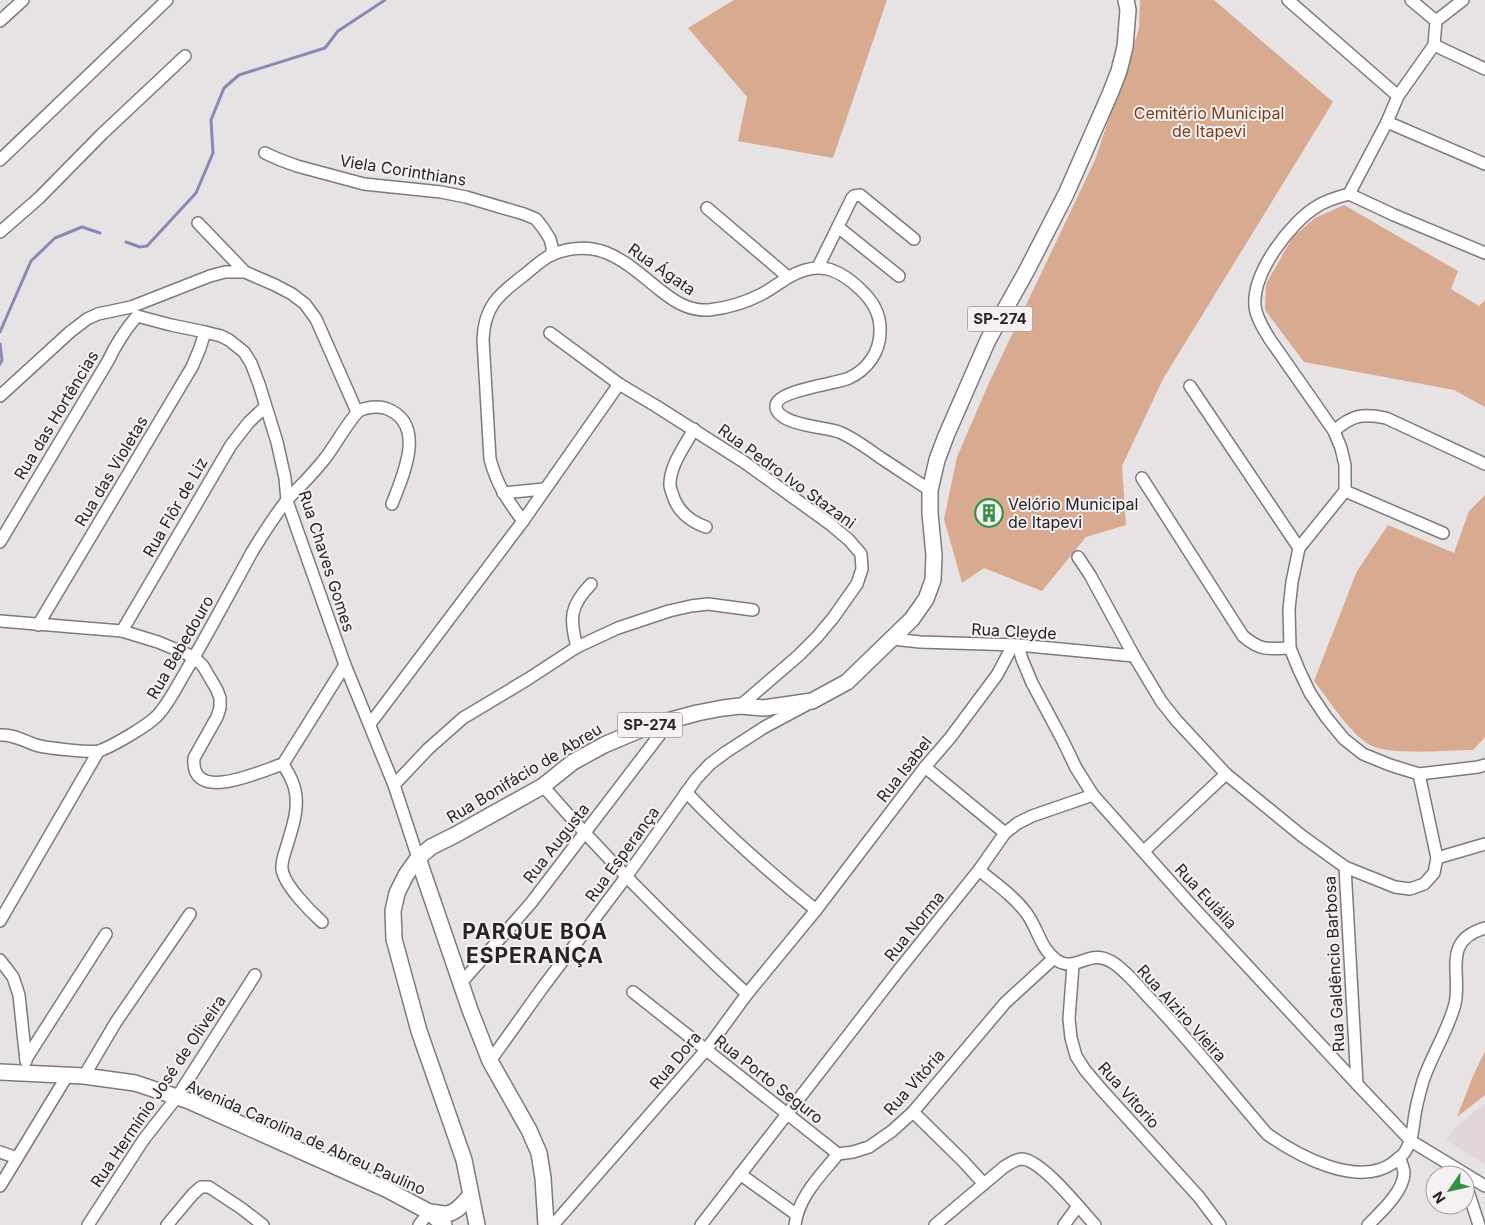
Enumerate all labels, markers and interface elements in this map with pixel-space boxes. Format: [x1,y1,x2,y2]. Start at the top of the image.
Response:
park label: Cemitério Municipal de Itapevi [1134,103,1284,141]
street label: Viela Corinthians [338,150,468,190]
street label: Rua Ágata [625,239,699,299]
road number: SP-274 [968,306,1032,332]
street label: Rua das Hortências [10,347,102,483]
street label: Rua das Violetas [70,412,152,530]
street label: Rua Pedro Ivo Stazani [714,419,860,533]
street label: Rua Flôr de Liz [138,453,212,561]
street label: Rua Chaves Gomes [295,488,359,634]
place label: Velório Municipal de Itapevi [1008,494,1138,532]
building icon: Velório Municipal de Itapevi [974,498,1004,528]
street label: Rua Bebedouro [142,592,218,702]
street label: Rua Cleyde [971,619,1057,643]
road number: SP-274 [618,712,682,738]
street label: Rua Bonifácio de Abreu [443,719,605,827]
street label: Rua Isabel [872,732,936,806]
street label: Rua Augusta [519,799,593,887]
street label: Rua Esperança [581,802,663,906]
street label: Rua Eulália [1171,859,1241,933]
street label: Rua Galdêncio Barbosa [1319,875,1349,1053]
street label: Rua Norma [880,887,948,965]
district label: PARQUE BOA ESPERANÇA [462,919,608,968]
street label: Rua Alziro Vieira [1133,960,1231,1066]
street label: Rua Hermínio José de Oliveira [86,991,230,1191]
street label: Rua Dora [645,1027,705,1093]
street label: Rua Porto Seguro [711,1030,827,1128]
street label: Rua Vitória [879,1045,949,1119]
street label: Rua Vitorio [1094,1058,1164,1132]
street label: Avenida Carolina de Abreu Paulino [183,1075,429,1199]
north arrow [1425,1165,1475,1215]
text: N [1429,1188,1449,1207]

